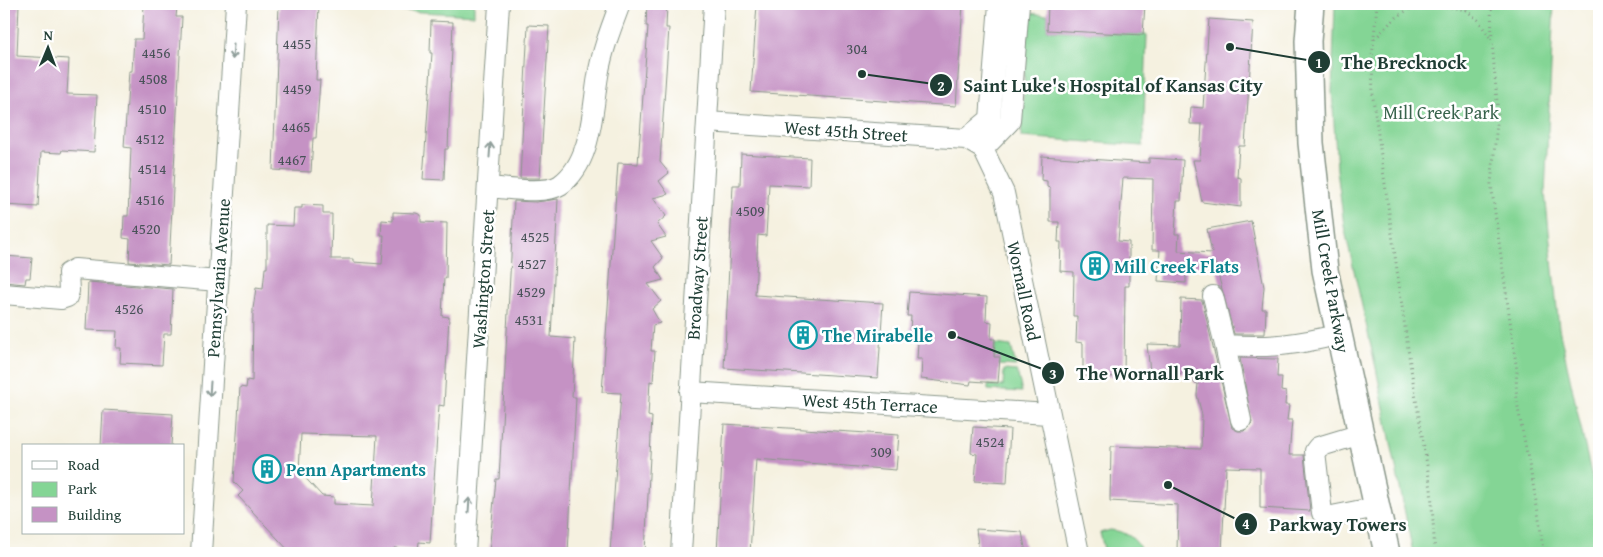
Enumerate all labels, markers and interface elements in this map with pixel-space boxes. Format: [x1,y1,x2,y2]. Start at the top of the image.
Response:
north arrow [22,22,72,72]
text: N [43,25,54,45]
house number: 4455 [283,33,311,54]
house number: 304 [846,38,868,59]
house number: 4456 [142,42,170,63]
one-way arrow [228,44,237,60]
callout: The Brecknock [1306,45,1477,79]
text: The Brecknock [1341,48,1467,76]
text: 1 [1315,52,1323,73]
house number: 4508 [139,68,167,89]
callout: Saint Luke's Hospital of Kansas City [929,68,1273,102]
text: Saint Luke's Hospital of Kansas City [963,71,1263,99]
text: 2 [937,75,945,96]
house number: 4459 [283,78,311,99]
house number: 4510 [138,98,166,119]
park label: Mill Creek Park [1383,99,1500,126]
street label: West 45th Street [783,113,909,149]
house number: 4465 [282,116,310,137]
house number: 4512 [136,128,164,149]
one-way arrow [486,143,495,159]
house number: 4467 [278,149,306,170]
house number: 4514 [138,158,166,179]
house number: 4516 [136,189,164,210]
street label: Pennsylvania Avenue [199,197,237,359]
house number: 4509 [736,200,764,221]
street label: Mill Creek Parkway [1305,207,1357,355]
street label: Washington Street [465,208,501,350]
street label: Broadway Street [679,215,715,341]
house number: 4520 [132,218,160,239]
house number: 4525 [521,226,549,247]
street label: Wornall Road [1000,239,1048,344]
building icon: Mill Creek Flats [1080,251,1110,281]
house number: 4527 [518,253,546,274]
place label: Mill Creek Flats [1114,253,1239,280]
house number: 4529 [517,281,545,302]
house number: 4526 [115,298,143,319]
house number: 4531 [515,309,543,330]
building icon: The Mirabelle [788,320,818,350]
place label: The Mirabelle [822,322,933,349]
callout: The Wornall Park [1041,356,1233,390]
text: The Wornall Park [1076,359,1224,387]
text: 3 [1049,363,1057,384]
one-way arrow [206,381,215,397]
street label: West 45th Terrace [802,386,938,420]
house number: 4524 [976,431,1004,452]
house number: 309 [870,441,892,462]
legend [22,444,185,534]
text: Road [68,454,99,475]
building icon: Penn Apartments [252,454,282,484]
place label: Penn Apartments [286,456,426,483]
text: Park [68,478,97,499]
one-way arrow [464,497,473,513]
text: Building [68,504,122,525]
callout: Parkway Towers [1234,507,1416,541]
text: Parkway Towers [1269,510,1407,538]
text: 4 [1242,513,1250,534]

